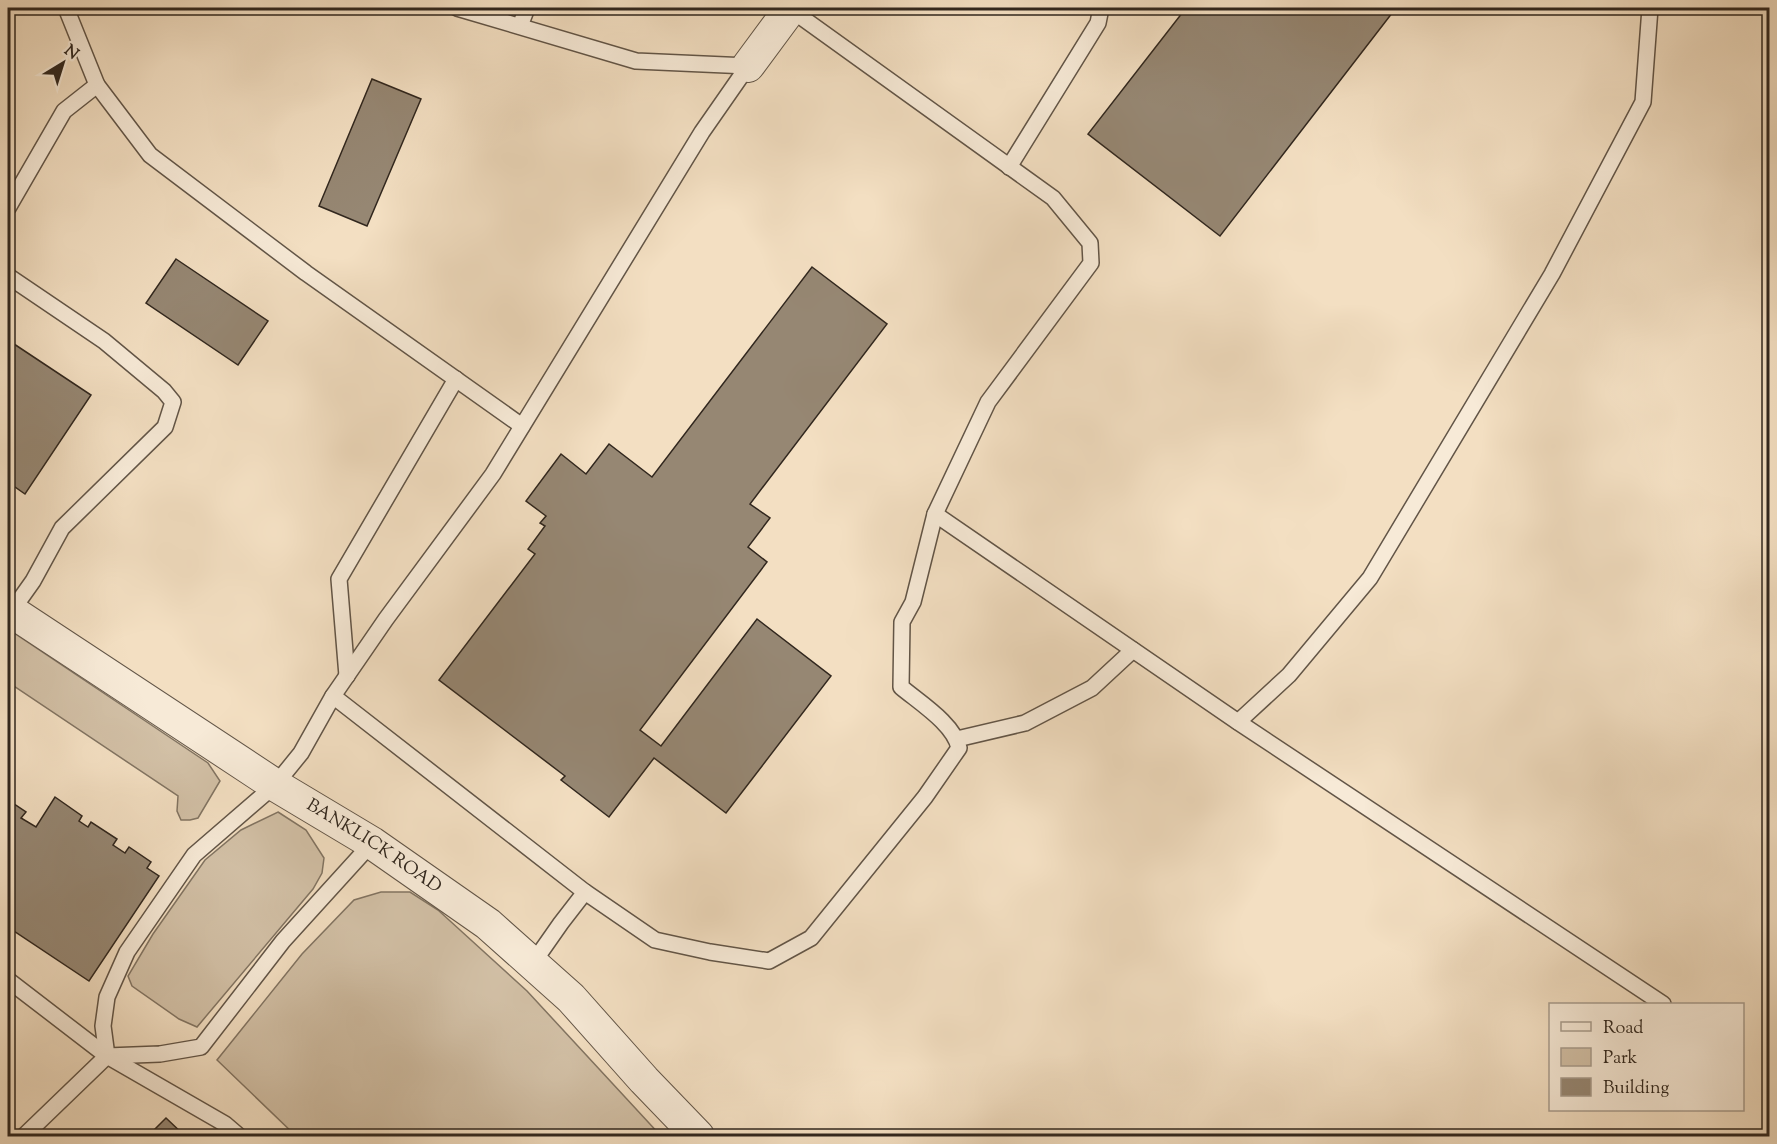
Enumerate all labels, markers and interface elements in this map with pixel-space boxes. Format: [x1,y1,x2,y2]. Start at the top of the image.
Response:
north arrow [33,33,93,93]
text: N [59,40,83,66]
street label: BANKLICK ROAD [301,793,446,900]
legend [1549,1003,1744,1111]
text: Road [1603,1016,1643,1042]
text: Park [1603,1046,1638,1072]
text: Building [1603,1076,1669,1102]

